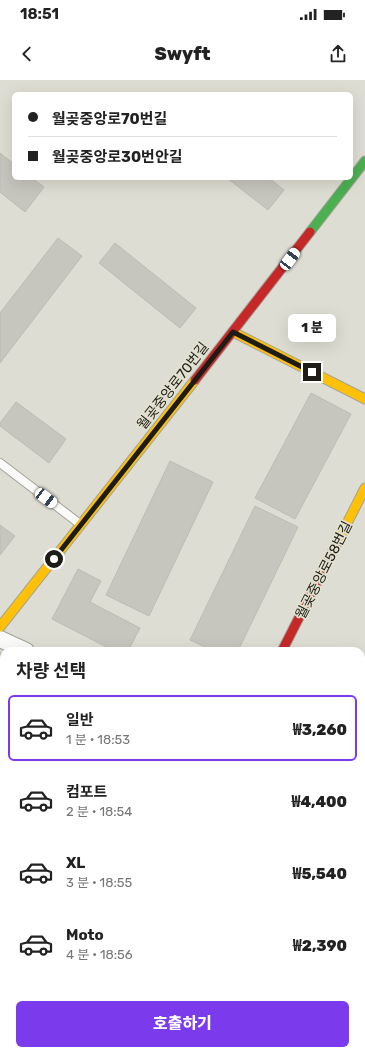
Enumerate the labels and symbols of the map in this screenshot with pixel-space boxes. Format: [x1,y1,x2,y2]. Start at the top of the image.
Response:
car [278,246,302,272]
callout: 1 분 [288,314,336,342]
street label: 월곶중앙로70번길 [134,339,212,433]
route end [303,363,321,381]
car [33,486,59,510]
street label: 월곶중앙로58번길 [292,518,356,622]
route start [45,550,63,568]

